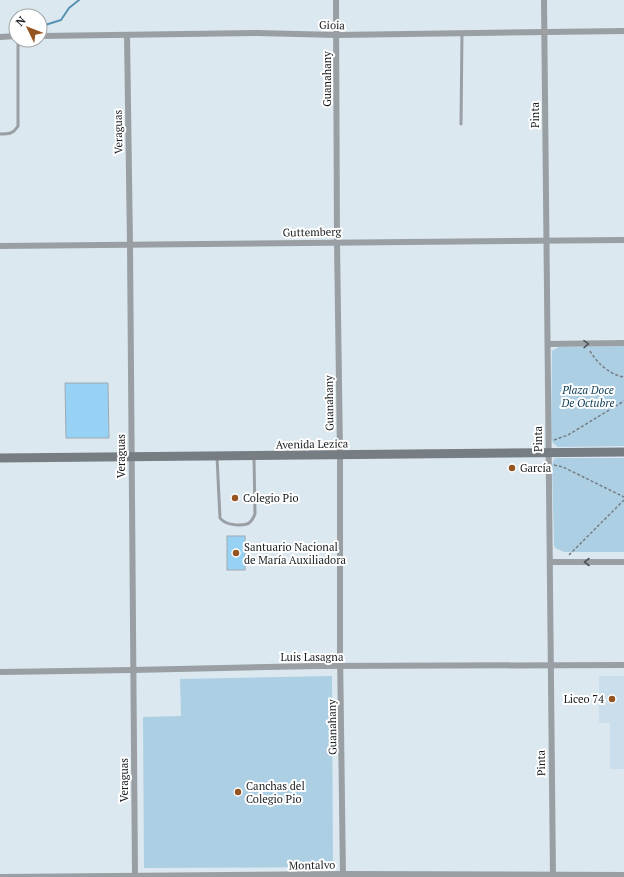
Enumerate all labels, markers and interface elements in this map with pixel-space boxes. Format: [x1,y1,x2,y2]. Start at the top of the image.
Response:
north arrow [8,8,48,48]
text: N [13,13,29,29]
street label: Gioia [319,18,345,32]
street label: Guanahany [320,51,334,107]
street label: Pinta [528,102,542,128]
street label: Veraguas [111,110,125,154]
street label: Guttemberg [283,224,342,240]
one-way arrow [583,340,589,348]
street label: Guanahany [322,375,336,431]
park label: Plaza Doce De Octubre [561,383,614,410]
street label: Pinta [531,426,545,452]
street label: Veraguas [114,434,128,478]
street label: Avenida Lezica [276,436,349,452]
place label: García [520,461,552,475]
marker: García [507,463,517,473]
place label: Colegio Pio [243,491,299,505]
marker: Colegio Pio [230,493,240,503]
place label: Santuario Nacional de María Auxiliadora [244,540,346,567]
marker: Santuario Nacional de María Auxiliadora [231,548,241,558]
one-way arrow [584,558,590,566]
street label: Luis Lasagna [281,650,344,664]
place label: Liceo 74 [564,692,604,706]
marker: Liceo 74 [607,694,617,704]
street label: Guanahany [325,699,339,755]
street label: Pinta [534,749,548,776]
street label: Veraguas [117,758,131,802]
place label: Canchas del Colegio Pio [246,779,305,806]
marker: Canchas del Colegio Pio [233,787,243,797]
street label: Montalvo [289,858,335,872]

